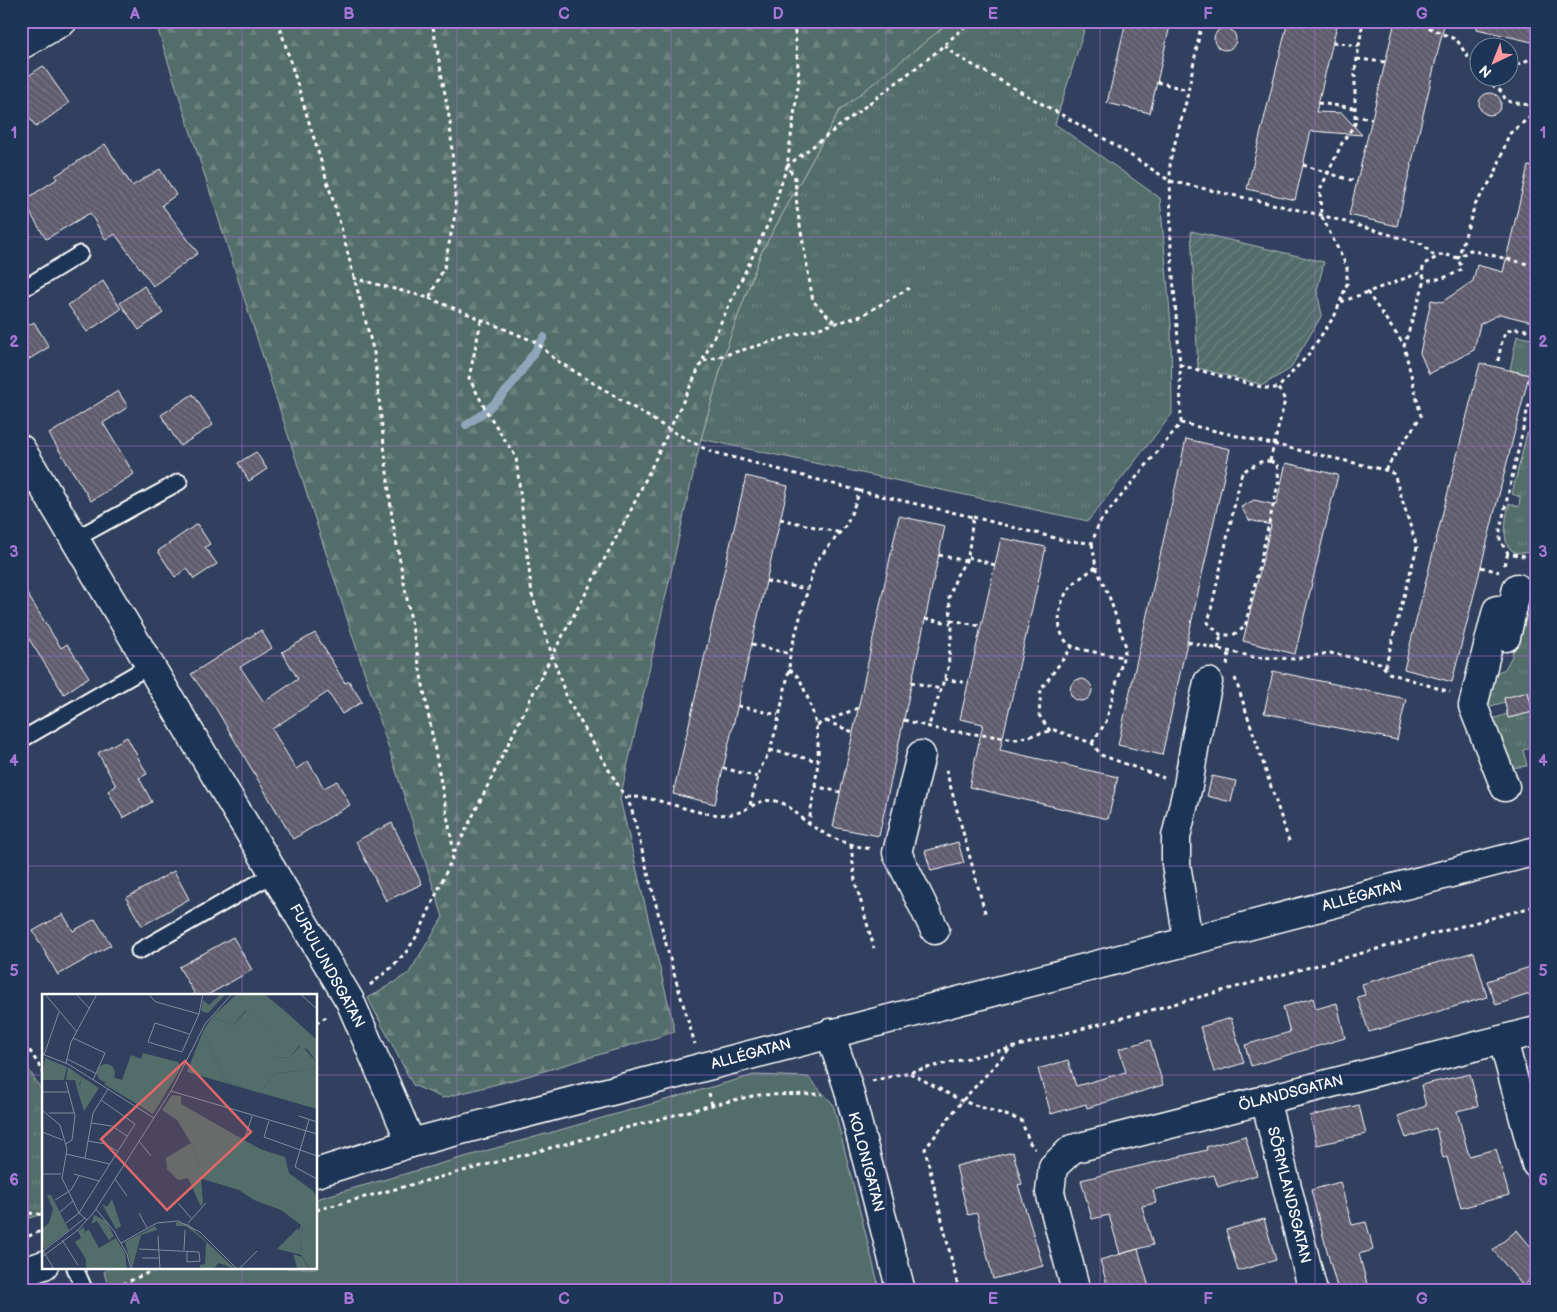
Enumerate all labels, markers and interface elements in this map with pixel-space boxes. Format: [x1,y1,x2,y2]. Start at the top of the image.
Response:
text: A [129,5,140,24]
text: B [343,5,355,24]
text: C [558,5,570,24]
text: D [772,5,784,24]
text: E [988,5,998,24]
text: F [1203,5,1213,24]
text: G [1416,5,1428,24]
north arrow [1470,38,1520,88]
text: N [1476,61,1495,81]
text: 1 [11,124,17,143]
text: 1 [1540,124,1546,143]
text: 2 [9,333,19,352]
text: 2 [1538,333,1548,352]
text: 3 [9,543,19,562]
text: 3 [1538,543,1548,562]
text: 4 [9,752,19,771]
text: 4 [1538,752,1548,771]
street label: ALLÉGATAN [1320,876,1404,916]
street label: FURULUNDSGATAN [285,901,369,1031]
text: 5 [9,962,19,981]
text: 5 [1538,962,1548,981]
inset map [42,994,318,1270]
street label: ALLÉGATAN [709,1034,793,1074]
street label: ÖLANDSGATAN [1237,1071,1345,1115]
street label: KOLONIGATAN [843,1110,889,1214]
street label: SÖRMLANDSGATAN [1263,1125,1315,1265]
text: 6 [9,1171,19,1190]
text: 6 [1538,1171,1548,1190]
text: A [129,1290,140,1309]
text: B [343,1290,355,1309]
text: C [558,1290,570,1309]
text: D [772,1290,784,1309]
text: E [988,1290,998,1309]
text: F [1203,1290,1213,1309]
text: G [1416,1290,1428,1309]

